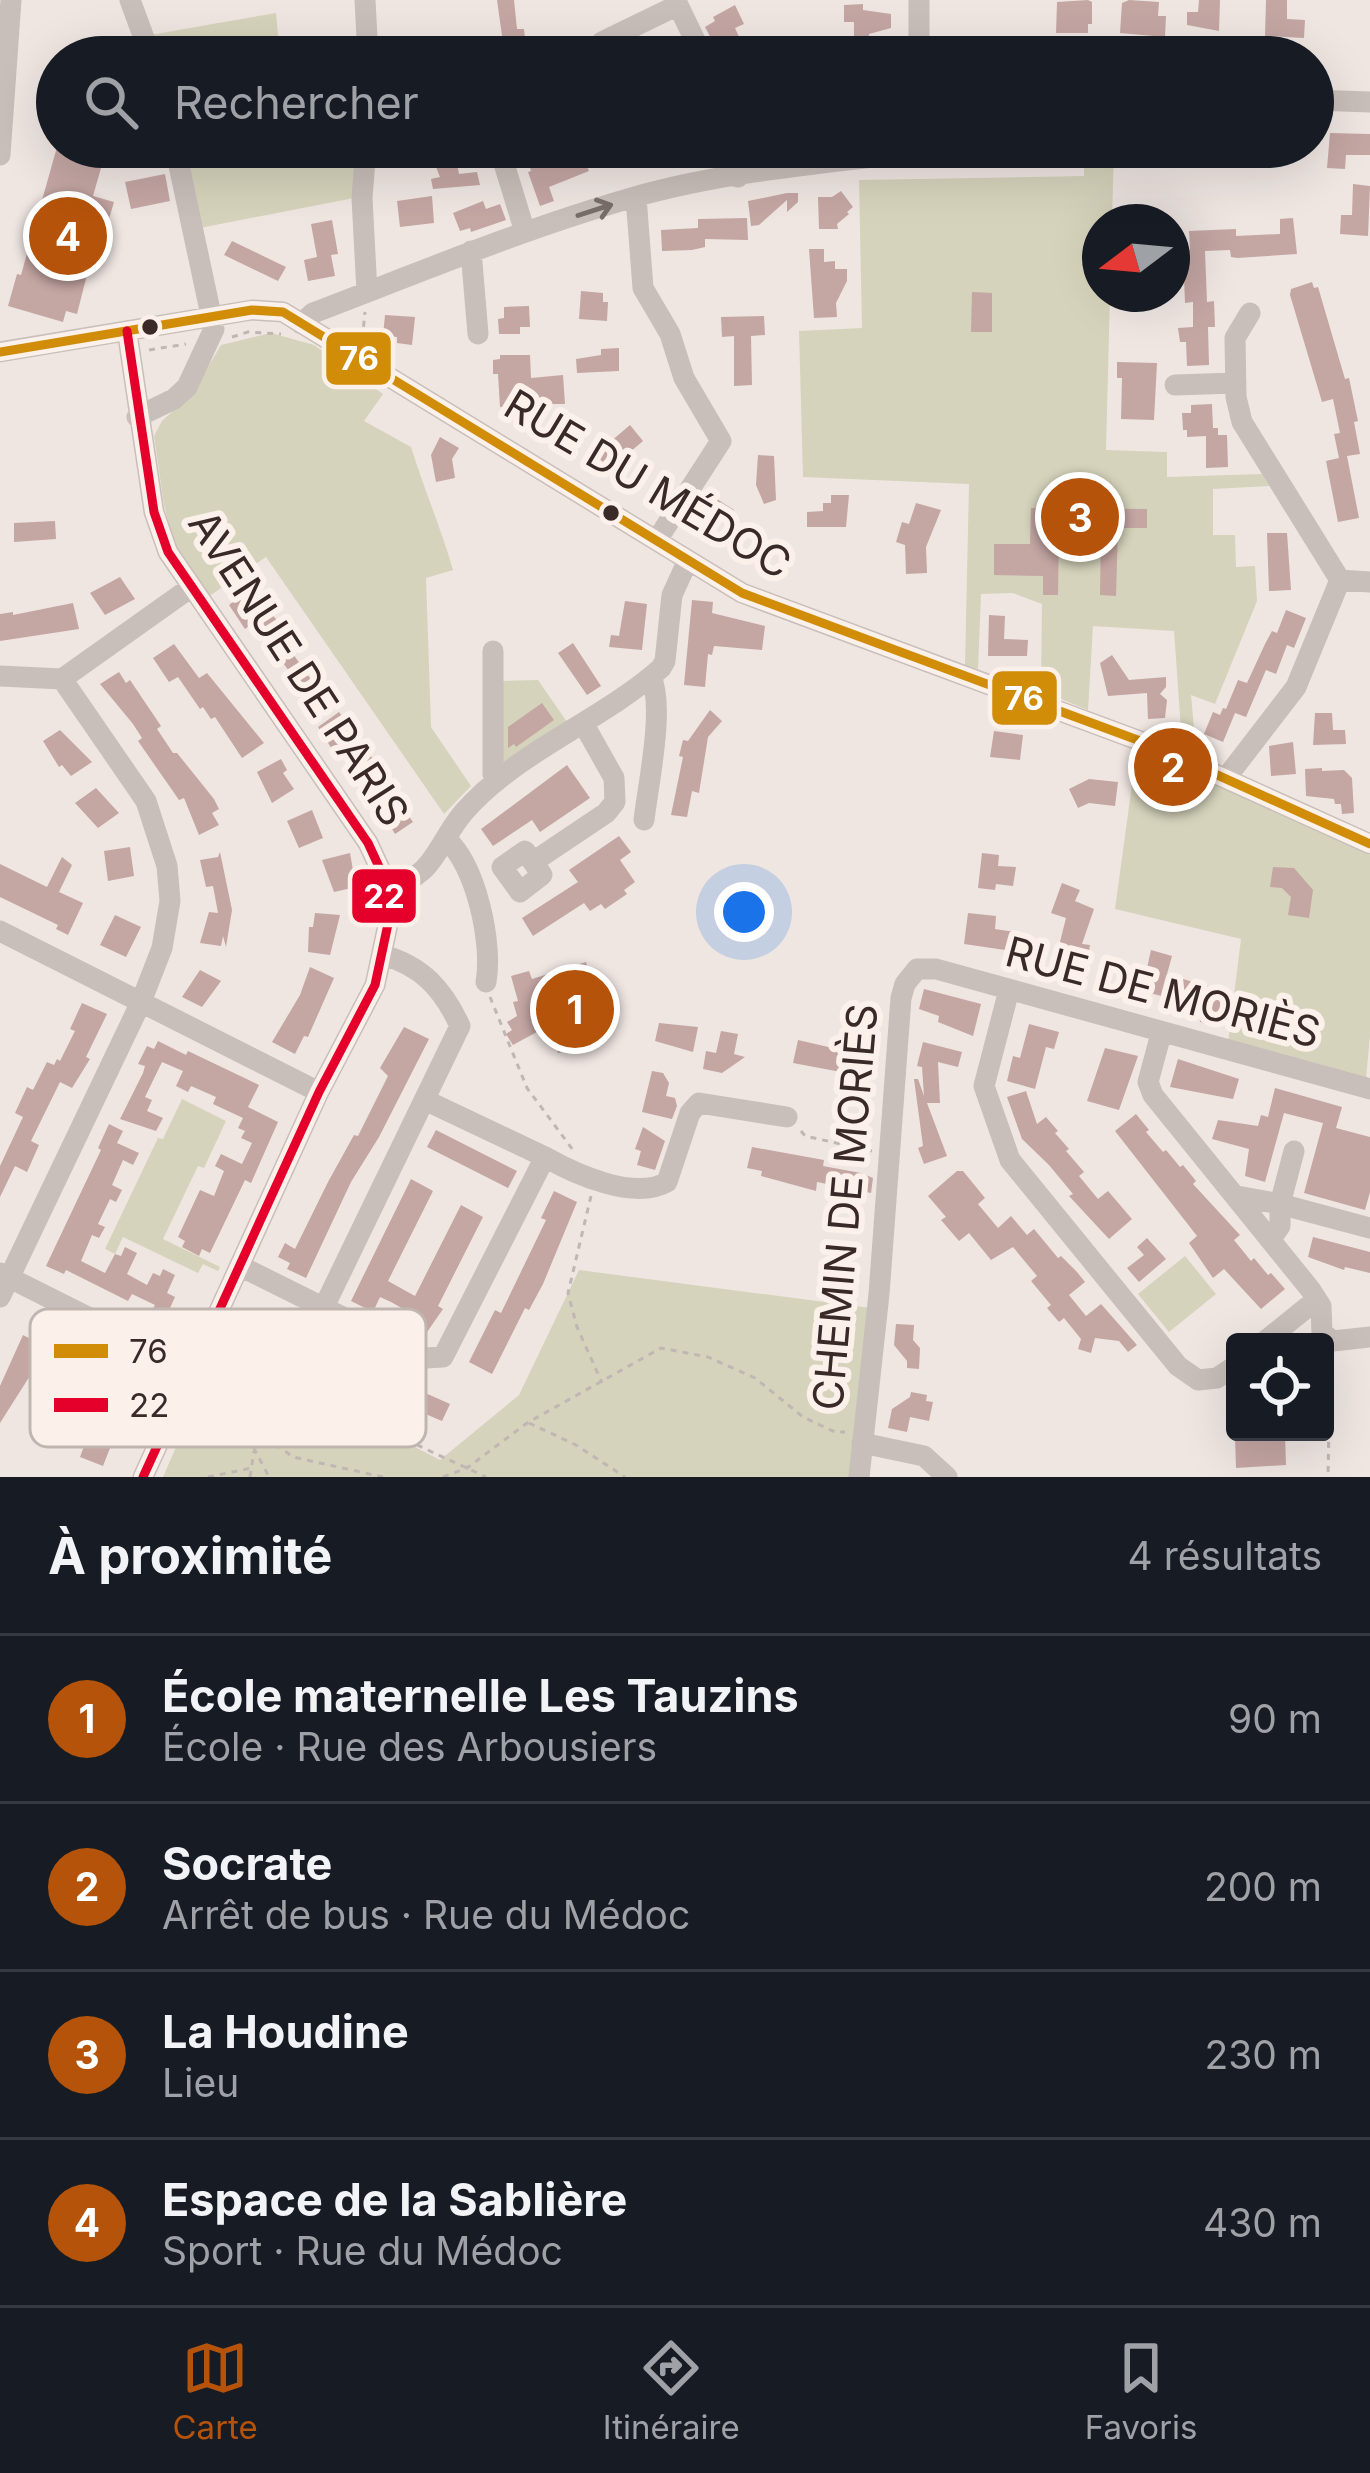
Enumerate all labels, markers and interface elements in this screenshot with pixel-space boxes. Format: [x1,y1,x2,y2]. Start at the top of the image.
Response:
search box [36,36,1334,168]
icon: search [78,69,144,135]
text: Rechercher [174,75,419,130]
pin: 4 [29,191,107,281]
one-way arrow [575,197,613,219]
north arrow [1082,204,1190,312]
unlabelled marker [139,316,161,338]
line badge: 76 [324,330,393,387]
text: 76 [339,338,379,378]
street label: RUE DU MÉDOC [496,378,801,589]
pin: 3 [1041,472,1119,562]
street label: AVENUE DE PARIS [178,501,420,835]
unlabelled marker [600,502,622,524]
line badge: 76 [990,669,1059,727]
text: 76 [1004,678,1044,718]
pin: 2 [1134,722,1212,812]
line badge: 22 [350,867,418,925]
text: 22 [363,876,405,916]
your location [714,882,774,942]
street label: RUE DE MORIÈS [1000,925,1326,1058]
pin: 1 [536,964,614,1054]
street label: CHEMIN DE MORIÈS [801,1002,888,1412]
legend [30,1309,426,1447]
text: 76 [129,1331,168,1371]
map controls [1226,1333,1334,1441]
button: locate [1226,1333,1334,1441]
text: 22 [129,1385,169,1425]
text: À proximité [48,1525,332,1586]
text: 4 résultats [1128,1532,1322,1579]
text: École maternelle Les Tauzins [162,1668,799,1723]
text: 1 [79,1695,95,1742]
text: 90 m [1228,1695,1322,1742]
text: École · Rue des Arbousiers [162,1723,657,1770]
text: Socrate [162,1836,332,1891]
text: 2 [75,1863,99,1910]
text: 200 m [1204,1863,1322,1910]
text: Arrêt de bus · Rue du Médoc [162,1891,690,1938]
text: La Houdine [162,2004,409,2059]
text: 3 [74,2031,100,2078]
text: 230 m [1204,2031,1322,2078]
text: Lieu [162,2059,239,2106]
text: Espace de la Sablière [162,2172,627,2227]
text: 4 [74,2199,100,2246]
text: 430 m [1203,2199,1322,2246]
text: Sport · Rue du Médoc [162,2227,563,2274]
tab: Carte [173,2335,258,2447]
tab: Itinéraire [603,2335,740,2447]
tab: Favoris [1085,2335,1198,2447]

